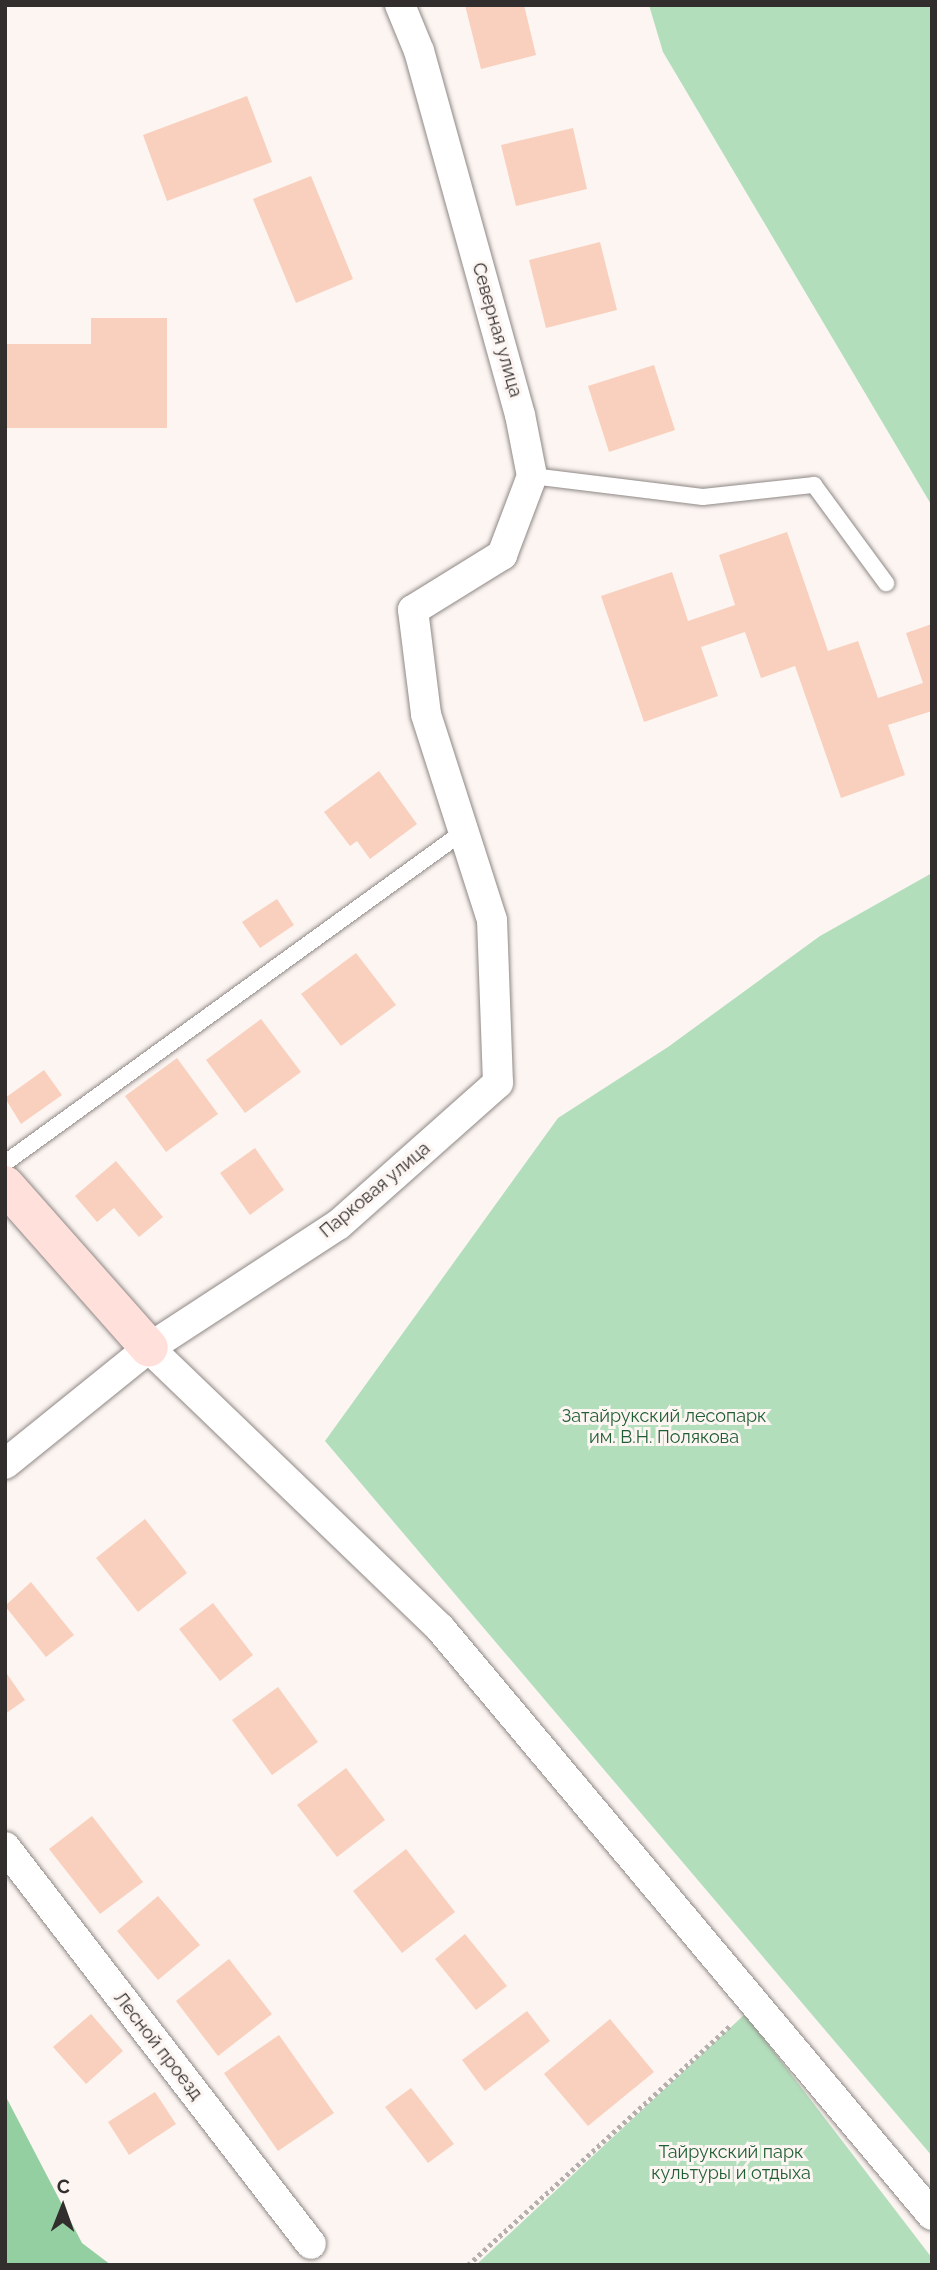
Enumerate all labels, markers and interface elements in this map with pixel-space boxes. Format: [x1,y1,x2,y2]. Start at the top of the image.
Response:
street label: Северная улица [467,260,527,400]
street label: Парковая улица [315,1137,435,1243]
park label: Затайрукский лесопарк им. В.Н. Полякова [562,1406,766,1448]
street label: Лесной проезд [109,1988,207,2104]
park label: Тайрукский парк культуры и отдыха [651,2142,811,2184]
north arrow [28,2172,98,2242]
text: С [57,2175,70,2197]

